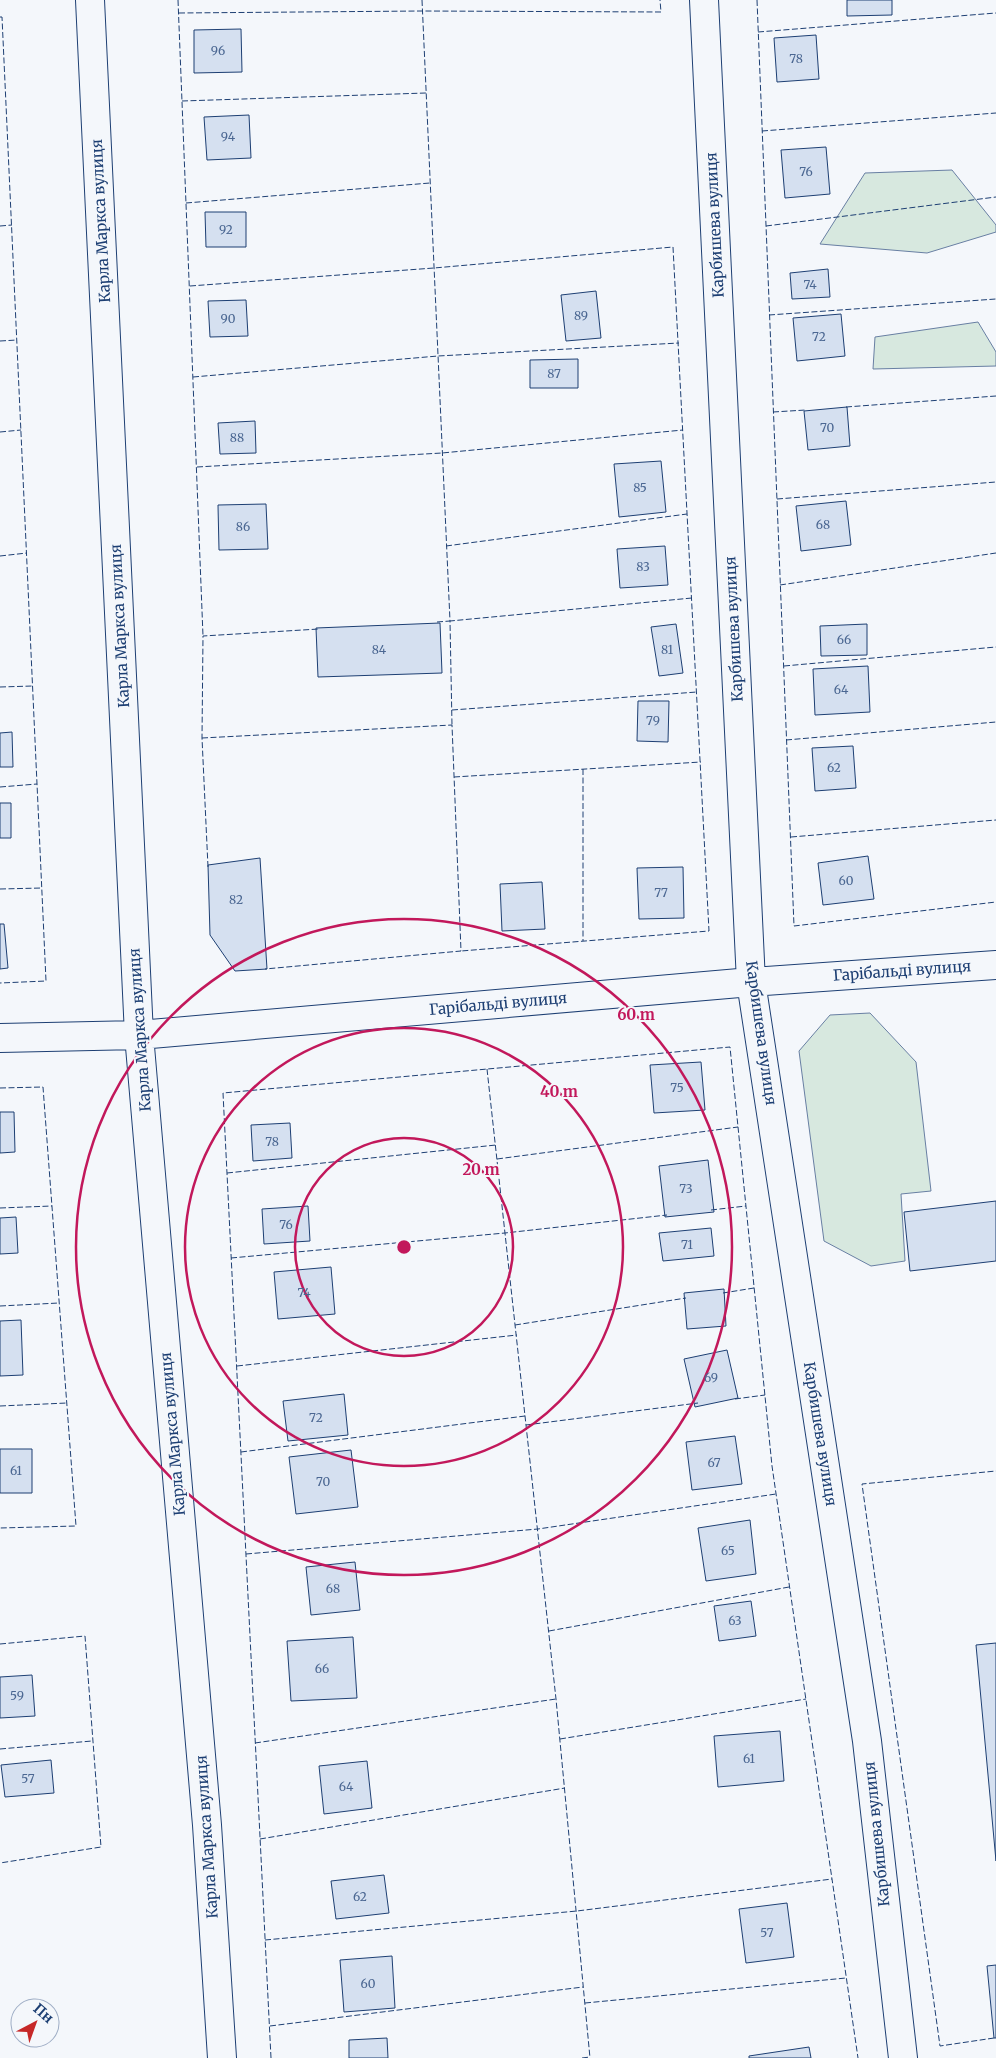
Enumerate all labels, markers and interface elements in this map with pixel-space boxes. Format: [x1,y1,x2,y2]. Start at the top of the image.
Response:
house number: 96 [211,43,225,58]
house number: 78 [789,51,803,66]
house number: 94 [221,129,236,144]
street label: Карла Маркса вулиця [87,139,114,303]
street label: Карбишева вулиця [701,152,728,298]
house number: 76 [799,164,813,179]
house number: 92 [219,222,233,237]
house number: 74 [803,277,817,292]
house number: 89 [574,308,588,323]
house number: 90 [220,311,236,326]
house number: 72 [812,329,826,344]
house number: 87 [547,366,561,381]
house number: 70 [820,420,834,435]
house number: 88 [230,430,244,445]
house number: 85 [633,480,647,495]
house number: 68 [816,517,830,532]
house number: 86 [236,519,250,534]
street label: Карла Маркса вулиця [106,544,133,708]
street label: Карбишева вулиця [720,556,747,702]
house number: 83 [636,559,650,574]
house number: 66 [837,632,851,647]
house number: 84 [372,642,387,657]
house number: 81 [661,642,674,657]
house number: 64 [834,682,849,697]
house number: 79 [646,713,660,728]
house number: 62 [827,760,841,775]
house number: 60 [839,873,854,888]
house number: 77 [654,885,668,900]
house number: 82 [229,892,243,907]
street label: Карла Маркса вулиця [124,948,155,1112]
street label: Гарібальді вулиця [832,956,972,985]
street label: Карбишева вулиця [742,959,781,1106]
street label: Гарібальді вулиця [428,988,568,1019]
text: 60 m [617,1005,655,1024]
house number: 75 [670,1080,684,1095]
text: 40 m [540,1082,578,1101]
house number: 78 [265,1134,279,1149]
text: 20 m [462,1160,500,1179]
house number: 73 [679,1181,693,1196]
house number: 76 [279,1217,293,1232]
house number: 71 [681,1237,694,1252]
centre of rings [395,1238,413,1256]
house number: 74 [297,1285,311,1300]
street label: Карла Маркса вулиця [156,1352,189,1516]
street label: Карбишева вулиця [800,1360,841,1507]
house number: 69 [704,1370,718,1385]
house number: 72 [309,1410,323,1425]
house number: 67 [707,1455,721,1470]
house number: 61 [10,1463,22,1478]
house number: 70 [316,1474,330,1489]
house number: 65 [721,1543,735,1558]
house number: 68 [326,1581,340,1596]
house number: 63 [728,1613,742,1628]
house number: 66 [315,1661,329,1676]
house number: 59 [10,1688,24,1703]
house number: 61 [743,1751,755,1766]
street label: Карла Маркса вулиця [191,1755,222,1919]
street label: Карбишева вулиця [859,1761,894,1907]
house number: 57 [21,1771,35,1786]
house number: 64 [339,1779,354,1794]
house number: 62 [353,1889,367,1904]
house number: 57 [760,1925,774,1940]
house number: 60 [361,1976,376,1991]
north arrow [10,1998,60,2048]
text: Пн [30,1999,57,2027]

